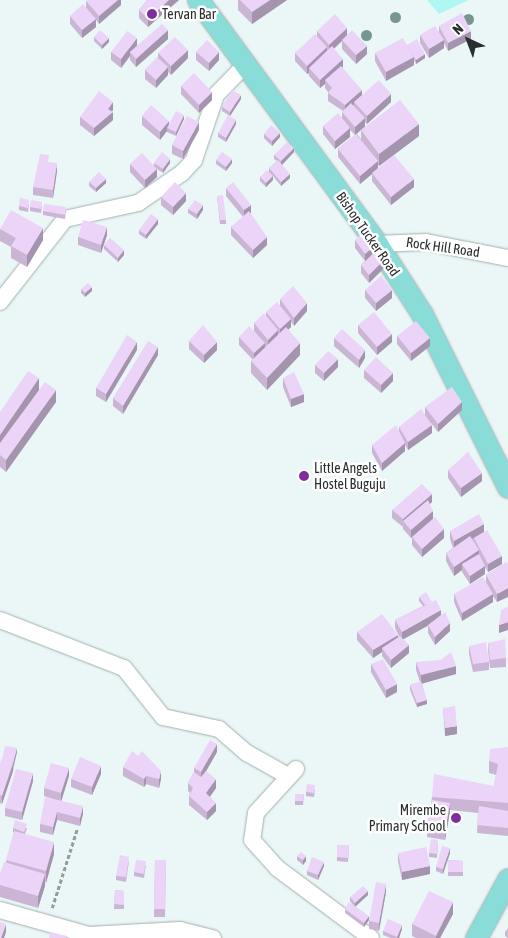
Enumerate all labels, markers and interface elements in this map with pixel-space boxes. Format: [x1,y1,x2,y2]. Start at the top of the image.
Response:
place label: Tervan Bar [162,6,216,22]
marker: Tervan Bar [146,8,158,20]
north arrow [443,15,493,65]
text: N [449,20,466,38]
street label: Bishop Tucker Road [333,189,403,279]
street label: Rock Hill Road [405,234,481,260]
place label: Little Angels Hostel Buguju [314,460,386,492]
marker: Little Angels Hostel Buguju [298,470,310,482]
place label: Mirembe Primary School [369,802,446,834]
marker: Mirembe Primary School [450,812,462,824]

